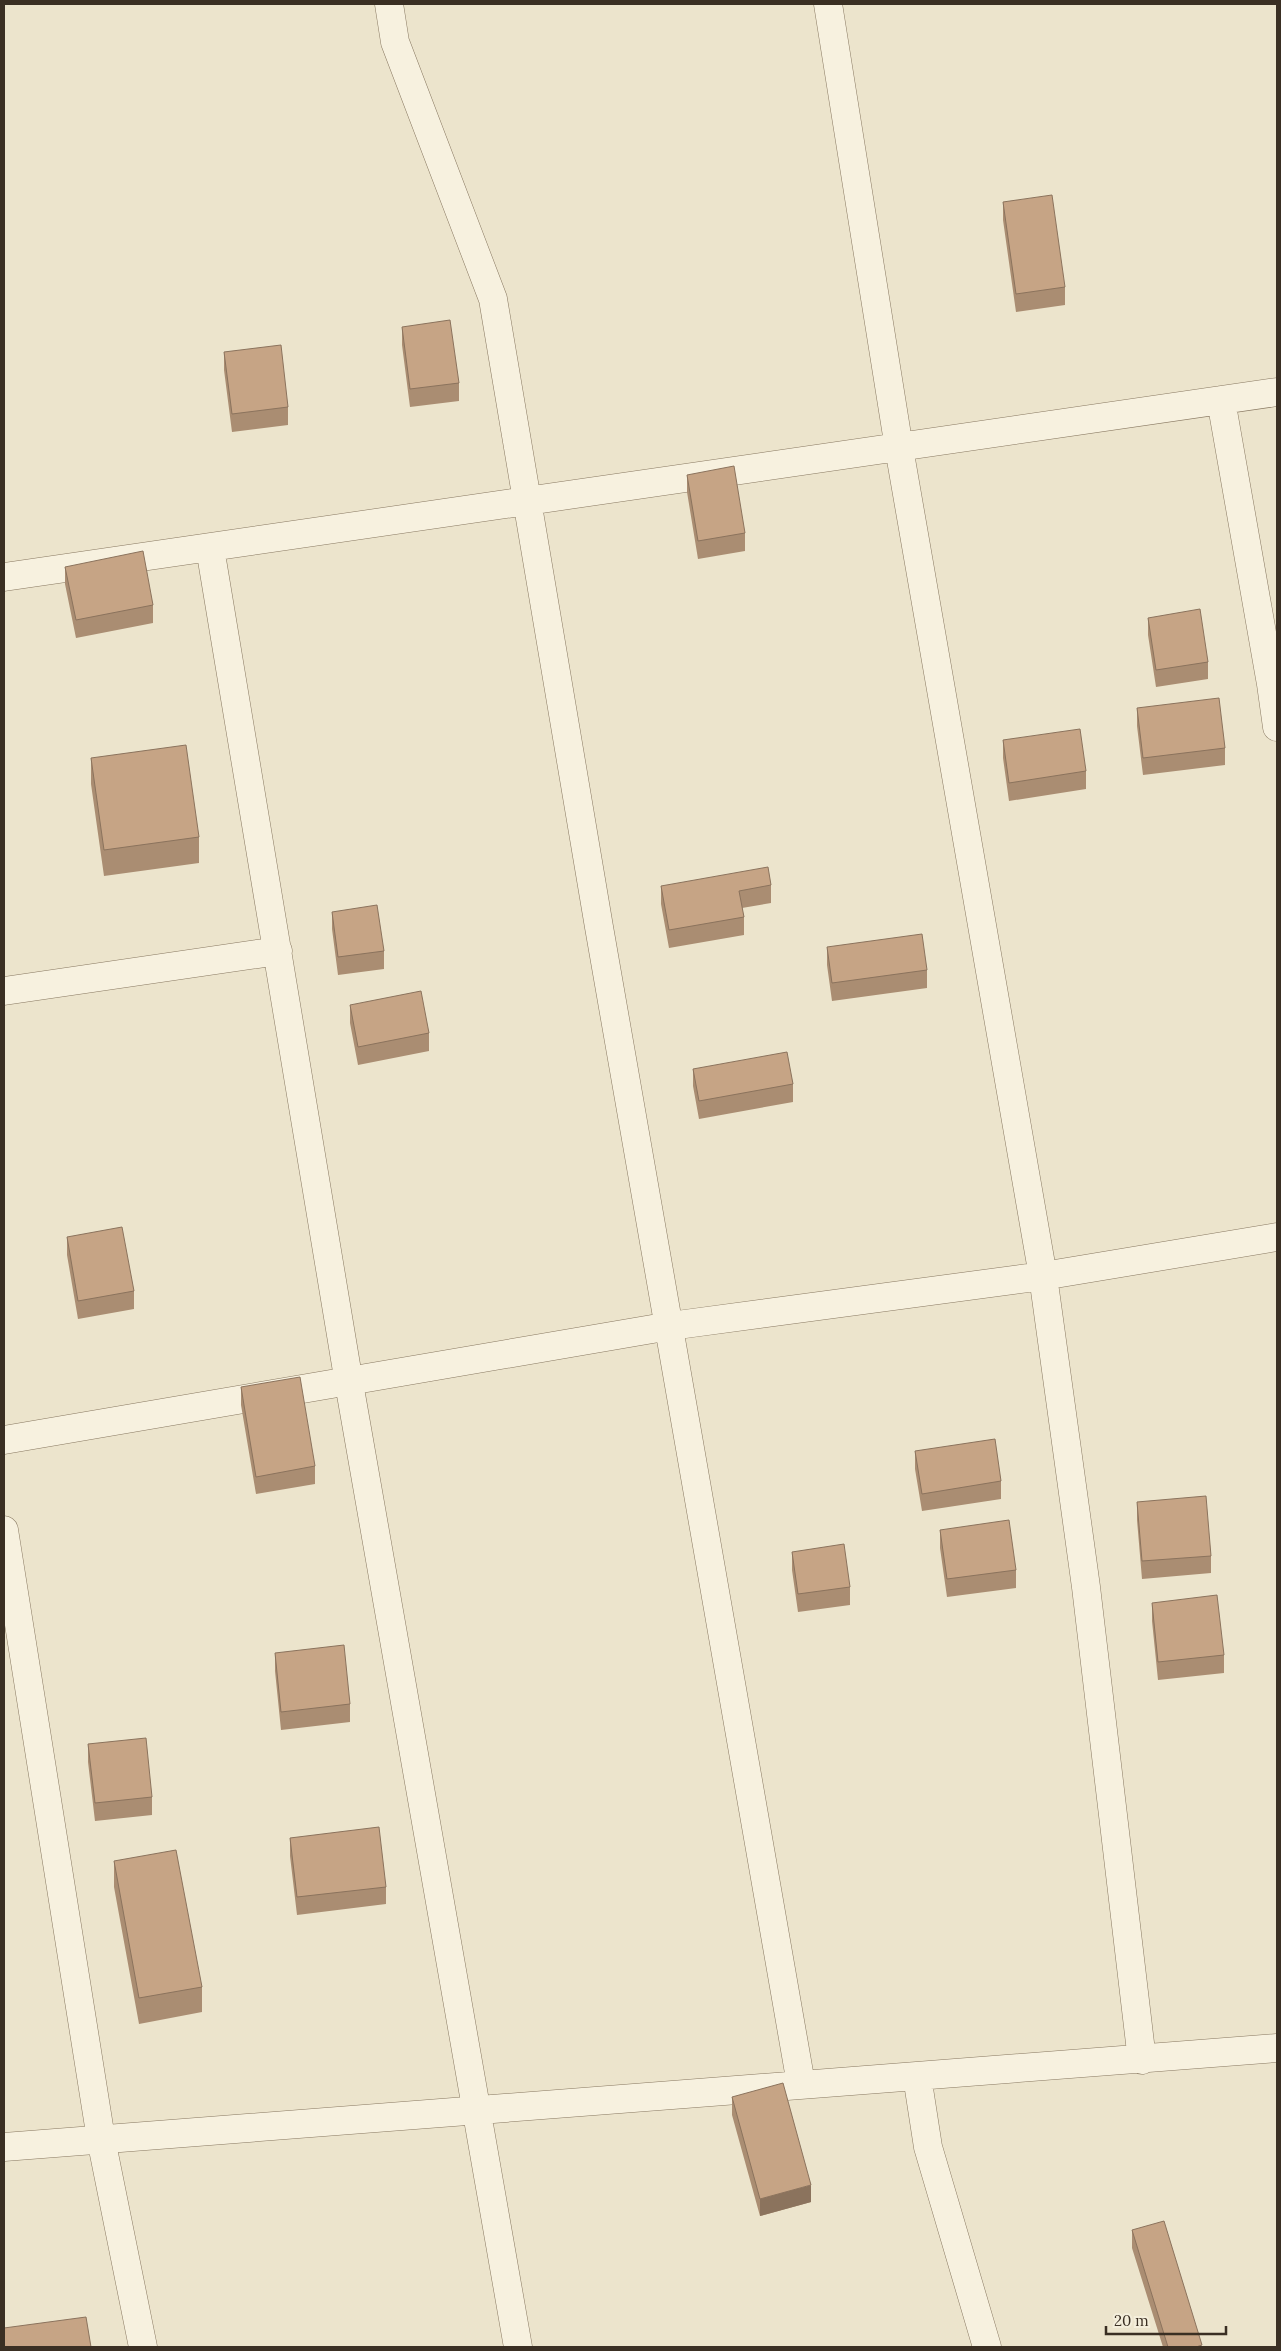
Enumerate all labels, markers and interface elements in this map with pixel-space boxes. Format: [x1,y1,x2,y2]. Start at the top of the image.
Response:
scale bar [1106,2304,1226,2336]
text: 20 m [1114,2311,1149,2330]

